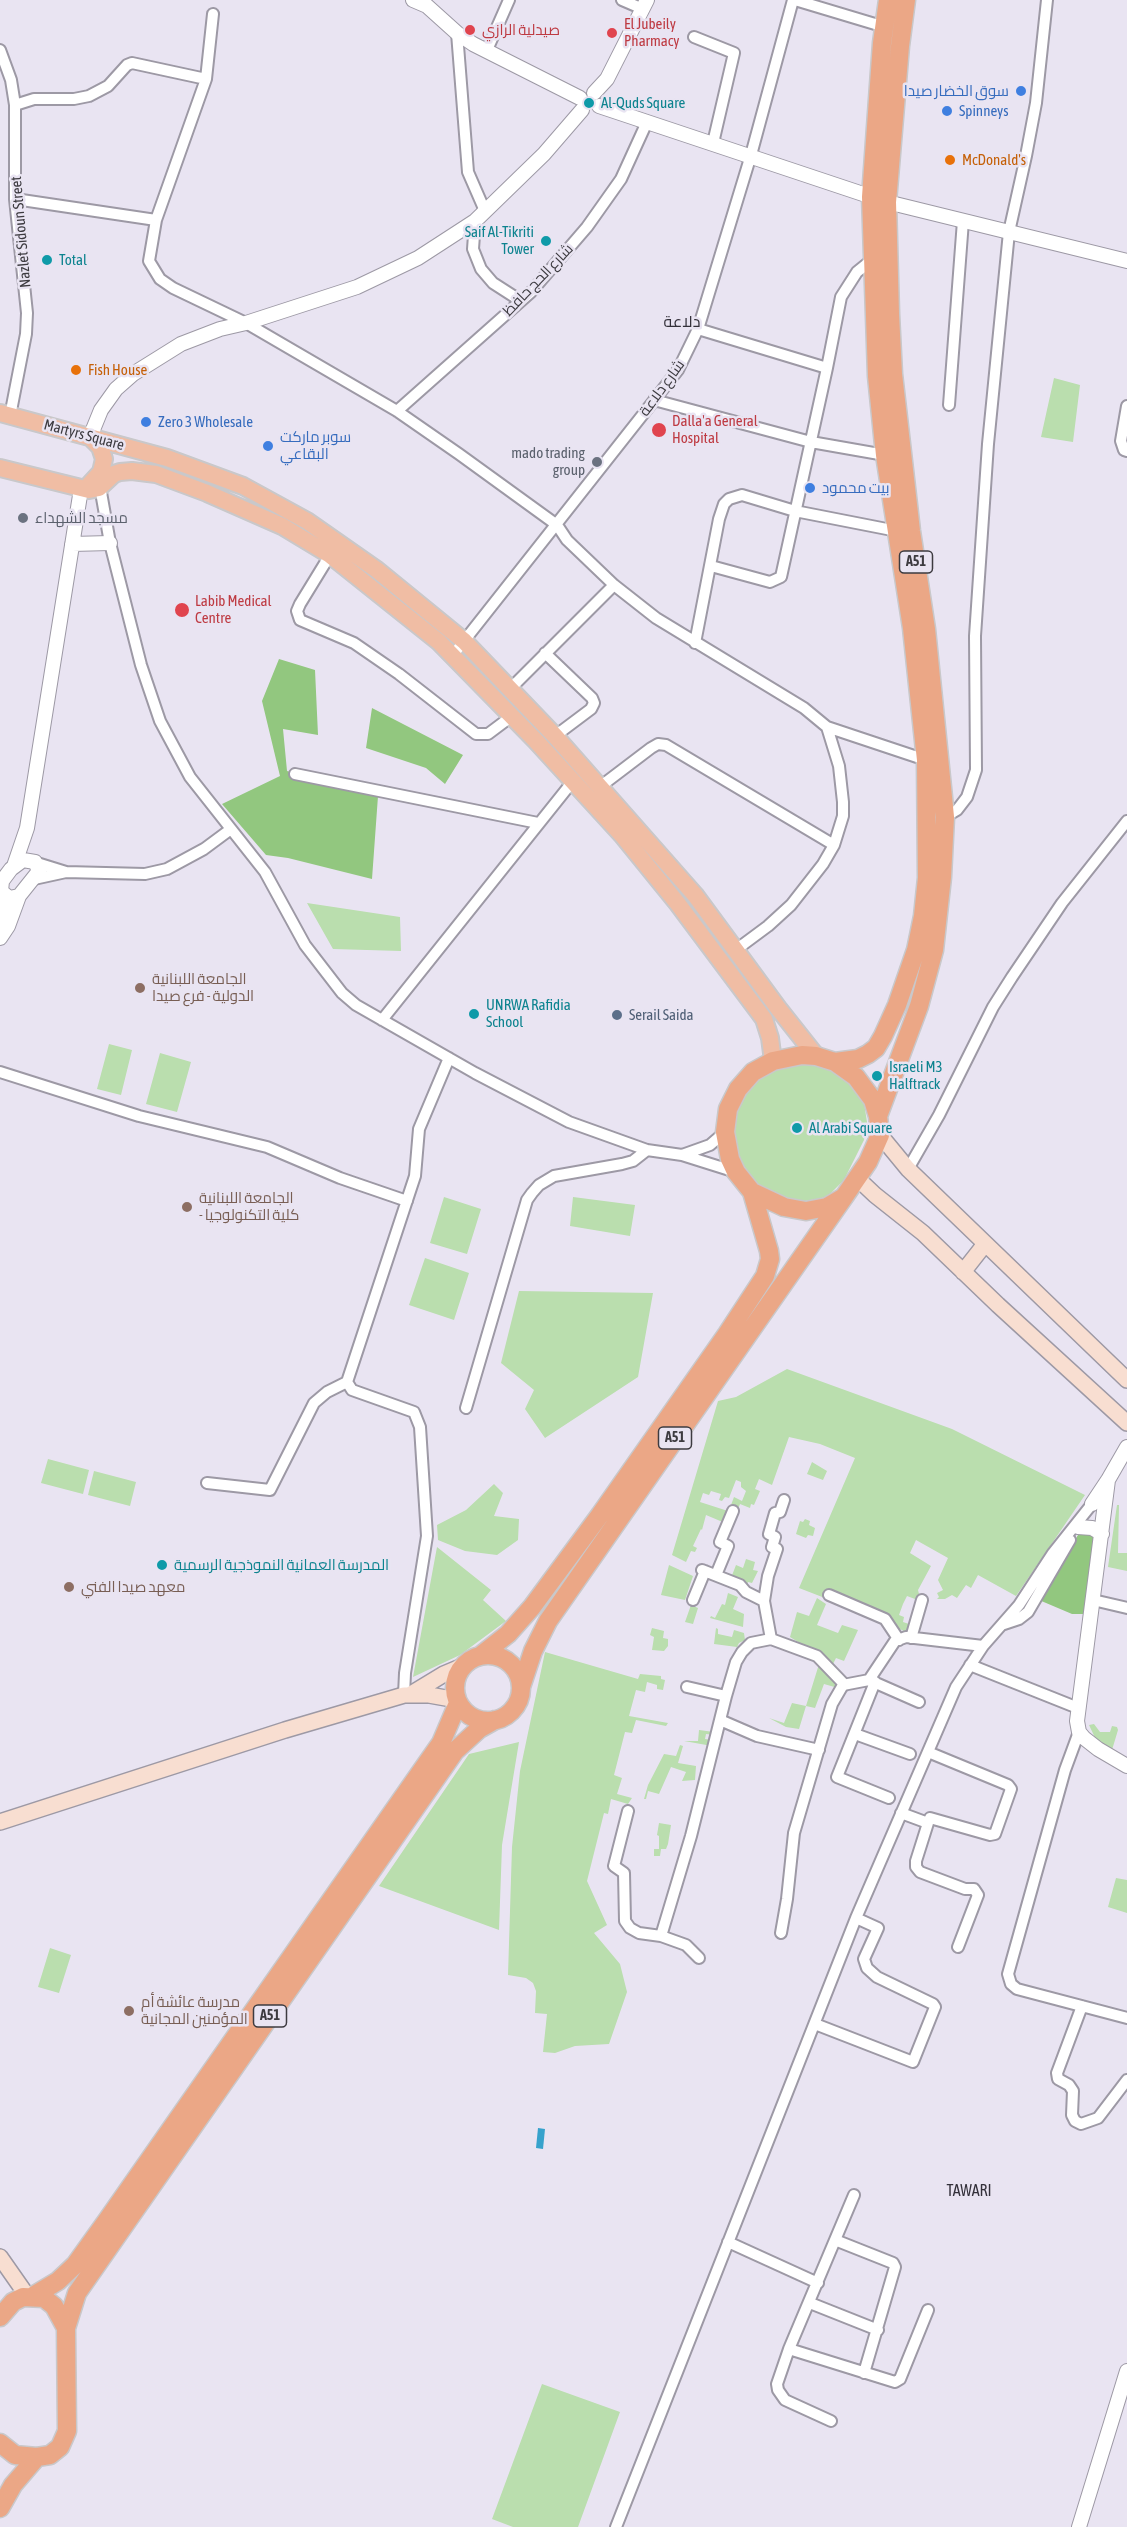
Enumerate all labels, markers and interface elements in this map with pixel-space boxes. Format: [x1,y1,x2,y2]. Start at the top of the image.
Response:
place label: El Jubeily Pharmacy [624,15,680,50]
place label: صيدلية الرازي [482,21,560,39]
marker: صيدلية الرازي [463,23,477,37]
marker: El Jubeily Pharmacy [605,26,619,40]
place label: سوق الخضار صيدا [904,82,1009,100]
marker: سوق الخضار صيدا [1014,84,1028,98]
place label: Al-Quds Square [601,94,685,112]
marker: Al-Quds Square [582,96,596,110]
place label: Spinneys [959,102,1009,120]
marker: Spinneys [940,104,954,118]
place label: McDonald's [962,151,1026,169]
marker: McDonald's [943,153,957,167]
street label: Nazlet Sidoun Street [7,176,35,288]
place label: Saif Al-Tikriti Tower [465,223,534,258]
marker: Saif Al-Tikriti Tower [539,234,553,248]
street label: شارع الحج حافظ [499,240,577,320]
place label: Total [59,251,87,269]
marker: Total [40,253,54,267]
district label: دلاعة [664,312,700,332]
street label: شارع دلاعة [635,356,689,420]
place label: Fish House [88,361,147,379]
marker: Fish House [69,363,83,377]
place label: Dalla'a General Hospital [672,412,758,447]
place label: Zero 3 Wholesale [158,413,253,431]
marker: Zero 3 Wholesale [139,415,153,429]
street label: Martyrs Square [42,416,126,454]
marker: Dalla'a General Hospital [650,421,668,439]
place label: سوبر ماركت البقاعي [280,428,351,463]
marker: سوبر ماركت البقاعي [261,439,275,453]
place label: mado trading group [511,444,585,479]
marker: mado trading group [590,455,604,469]
place label: بيت محمود [822,479,889,497]
marker: بيت محمود [803,481,817,495]
place label: مسجد الشهداء [35,509,128,527]
marker: مسجد الشهداء [16,511,30,525]
road number: A51 [900,551,932,573]
place label: Labib Medical Centre [195,592,271,627]
marker: Labib Medical Centre [173,601,191,619]
place label: الجامعة اللبنانية الدولية - فرع صيدا [152,970,254,1005]
marker: الجامعة اللبنانية الدولية - فرع صيدا [133,981,147,995]
place label: UNRWA Rafidia School [486,996,571,1031]
place label: Serail Saida [629,1006,693,1024]
marker: UNRWA Rafidia School [467,1007,481,1021]
marker: Serail Saida [610,1008,624,1022]
place label: Israeli M3 Halftrack [889,1058,943,1093]
marker: Israeli M3 Halftrack [870,1069,884,1083]
place label: Al Arabi Square [809,1119,892,1137]
marker: Al Arabi Square [790,1121,804,1135]
place label: الجامعة اللبنانية - كلية التكنولوجيا [199,1189,299,1224]
marker: الجامعة اللبنانية - كلية التكنولوجيا [180,1200,194,1214]
road number: A51 [658,1427,692,1449]
place label: المدرسة العمانية النموذجية الرسمية [174,1556,389,1574]
marker: المدرسة العمانية النموذجية الرسمية [155,1558,169,1572]
place label: معهد صيدا الفني [81,1578,185,1596]
marker: معهد صيدا الفني [62,1580,76,1594]
place label: مدرسة عائشة أم المؤمنين المجانية [141,1993,248,2028]
marker: مدرسة عائشة أم المؤمنين المجانية [122,2004,136,2018]
road number: A51 [254,2005,286,2027]
district label: TAWARI [942,2181,996,2201]

